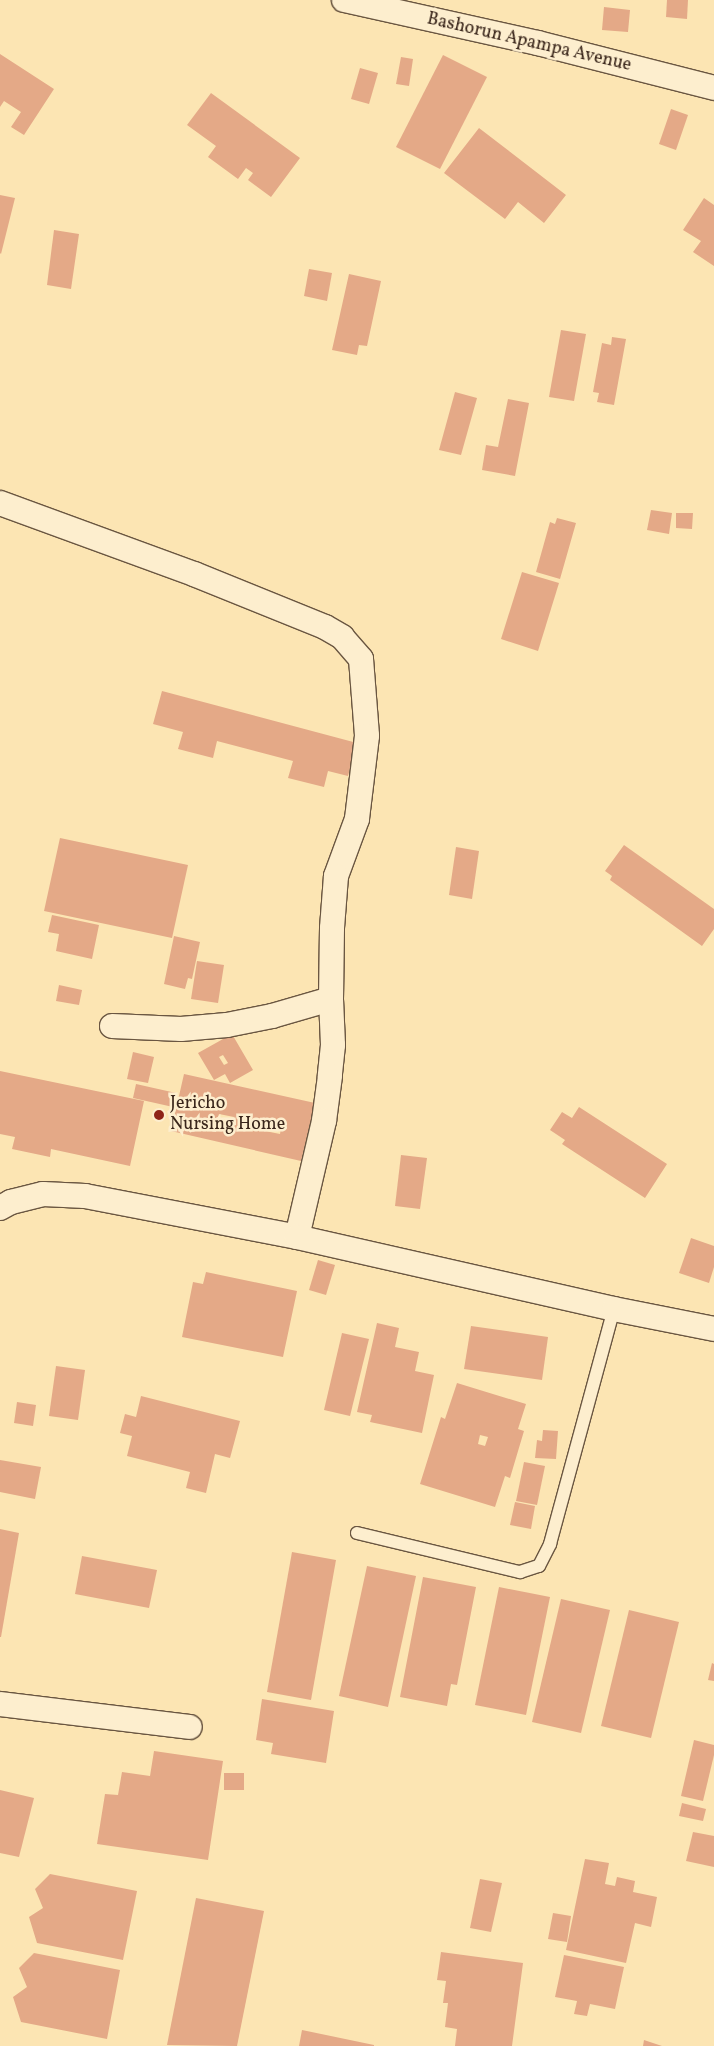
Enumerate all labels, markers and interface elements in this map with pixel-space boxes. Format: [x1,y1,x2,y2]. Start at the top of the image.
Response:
street label: Bashorun Apampa Avenue [425,9,633,77]
place label: Jericho Nursing Home [170,1094,285,1136]
marker: Jericho Nursing Home [152,1108,166,1122]

